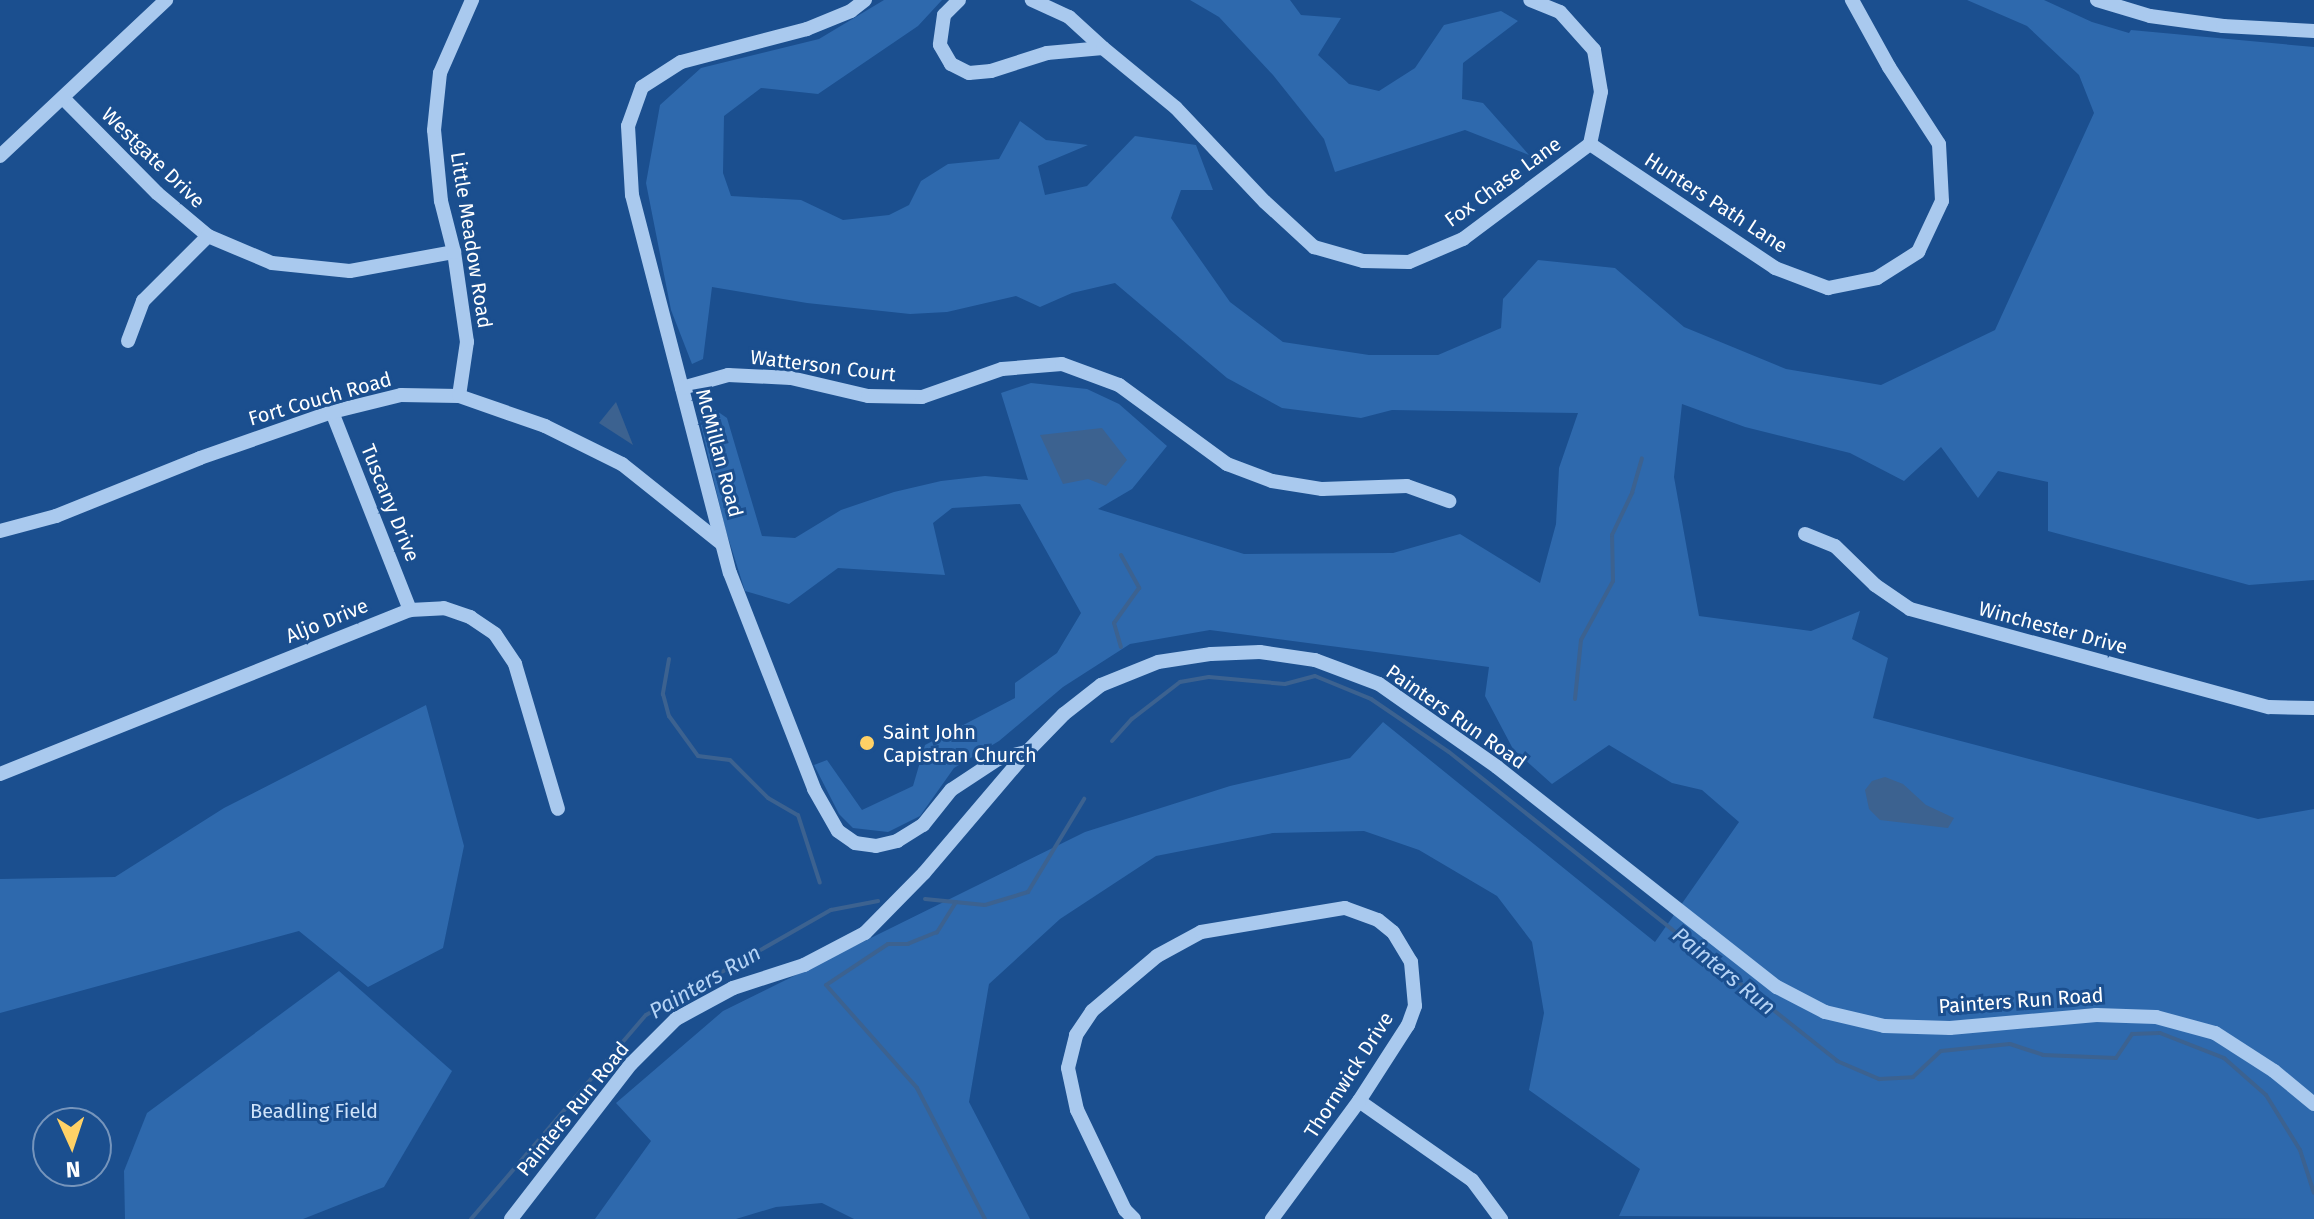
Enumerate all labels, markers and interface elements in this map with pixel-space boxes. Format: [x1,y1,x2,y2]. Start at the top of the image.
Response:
street label: Westgate Drive [96,103,210,213]
street label: Fox Chase Lane [1440,132,1566,232]
street label: Hunters Path Lane [1640,148,1792,258]
street label: Little Meadow Road [445,150,497,330]
street label: Watterson Court [749,345,897,387]
street label: Fort Couch Road [246,367,394,431]
street label: McMillan Road [690,386,748,520]
street label: Tuscany Drive [356,441,424,565]
street label: Aljo Drive [282,594,372,648]
street label: Winchester Drive [1976,597,2130,659]
street label: Painters Run Road [1381,660,1531,774]
place label: Saint John Capistran Church [883,720,1037,767]
marker: Saint John Capistran Church [858,734,876,752]
water label: Painters Run [1667,922,1781,1020]
water label: Painters Run [644,939,766,1025]
street label: Painters Run Road [1938,983,2104,1019]
street label: Thornwick Drive [1299,1008,1399,1142]
street label: Painters Run Road [512,1037,634,1181]
park label: Beadling Field [250,1099,378,1123]
north arrow [32,1107,112,1187]
text: N [65,1156,81,1183]

